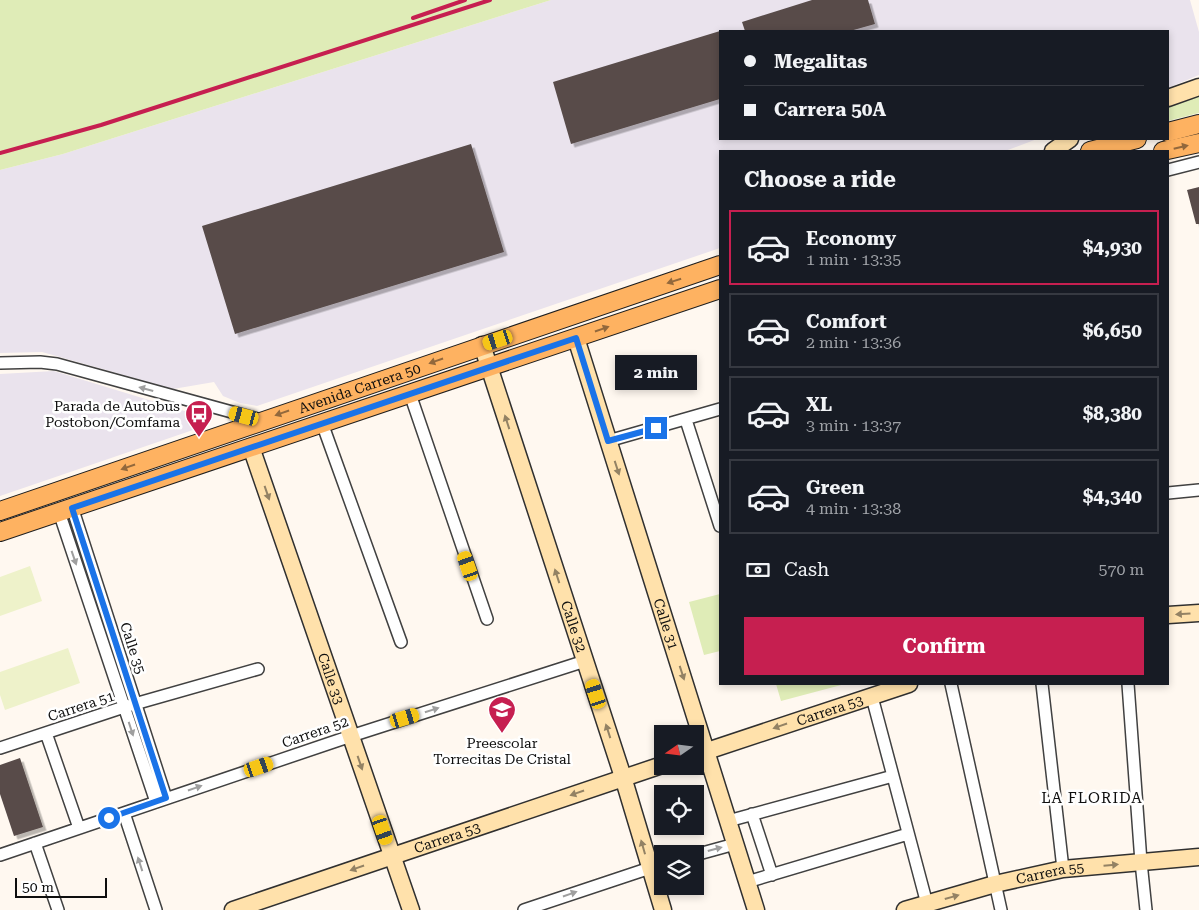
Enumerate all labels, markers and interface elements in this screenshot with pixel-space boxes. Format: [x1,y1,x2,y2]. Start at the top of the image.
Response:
text: Megalitas [774,50,867,73]
text: Carrera 50A [774,98,886,121]
one-way arrow [1173,143,1188,151]
text: Choose a ride [744,167,896,192]
icon: car [746,225,791,270]
text: Economy [806,227,896,250]
text: $4,930 [1083,236,1142,259]
text: 1 min · 13:35 [806,250,901,269]
one-way arrow [666,277,681,285]
icon: car [746,308,791,353]
text: Comfort [806,310,887,333]
text: $6,650 [1083,319,1142,342]
one-way arrow [594,325,609,332]
car [481,328,514,352]
text: 2 min · 13:36 [806,333,901,352]
callout: 2 min [615,356,697,390]
one-way arrow [428,357,443,365]
street label: Avenida Carrera 50 [297,360,423,416]
text: 2 min [634,363,678,382]
one-way arrow [139,385,154,393]
icon: car [746,391,791,436]
text: XL [806,393,832,416]
place label: Parada de Autobus Postobon/Comfama [45,398,180,430]
bus stop icon: Parada de Autobus Postobon/Comfama [184,399,214,438]
text: $8,380 [1083,402,1142,425]
car [227,405,260,427]
one-way arrow [274,409,289,417]
one-way arrow [503,414,511,429]
text: 3 min · 13:37 [806,416,901,435]
route end [645,417,667,439]
one-way arrow [614,460,621,475]
one-way arrow [121,463,136,471]
icon: car [746,474,791,519]
text: Green [806,476,864,499]
text: $4,340 [1083,485,1142,508]
one-way arrow [263,486,271,501]
text: 4 min · 13:38 [806,499,901,518]
car [456,549,479,583]
one-way arrow [70,551,78,566]
icon: cash [744,556,772,584]
text: Cash [784,558,829,581]
text: 570 m [1098,560,1144,579]
one-way arrow [553,569,561,584]
street label: Calle 31 [650,596,682,652]
street label: Calle 32 [558,599,590,654]
one-way arrow [1175,610,1191,618]
button: Confirm [744,617,1144,675]
street label: Calle 35 [117,620,149,676]
street label: Calle 33 [315,651,347,706]
one-way arrow [678,665,686,680]
car [584,677,607,711]
street label: Carrera 51 [46,688,116,724]
street label: Carrera 53 [794,692,865,729]
school or university icon: Preescolar Torrecitas De Cristal [487,695,517,734]
one-way arrow [425,705,440,713]
car [388,706,421,730]
street label: Carrera 52 [280,713,350,751]
one-way arrow [128,722,136,737]
one-way arrow [604,723,612,738]
one-way arrow [772,723,787,730]
north arrow [654,725,704,775]
map controls [654,725,704,895]
place label: Preescolar Torrecitas De Cristal [433,735,571,767]
car [242,755,275,779]
one-way arrow [357,755,364,770]
one-way arrow [188,784,203,792]
button: locate [654,785,704,835]
one-way arrow [569,789,584,797]
district label: LA FLORIDA [1041,789,1143,807]
route start [98,807,120,829]
car [371,813,394,847]
street label: Carrera 53 [412,819,483,856]
one-way arrow [639,839,647,854]
button: layers [654,845,704,895]
one-way arrow [708,845,723,853]
one-way arrow [136,856,144,871]
street label: Carrera 55 [1015,859,1085,887]
one-way arrow [1103,860,1119,868]
one-way arrow [349,864,364,872]
scale bar [15,875,108,898]
text: 50 m [22,879,54,895]
one-way arrow [563,890,578,898]
one-way arrow [944,892,959,900]

